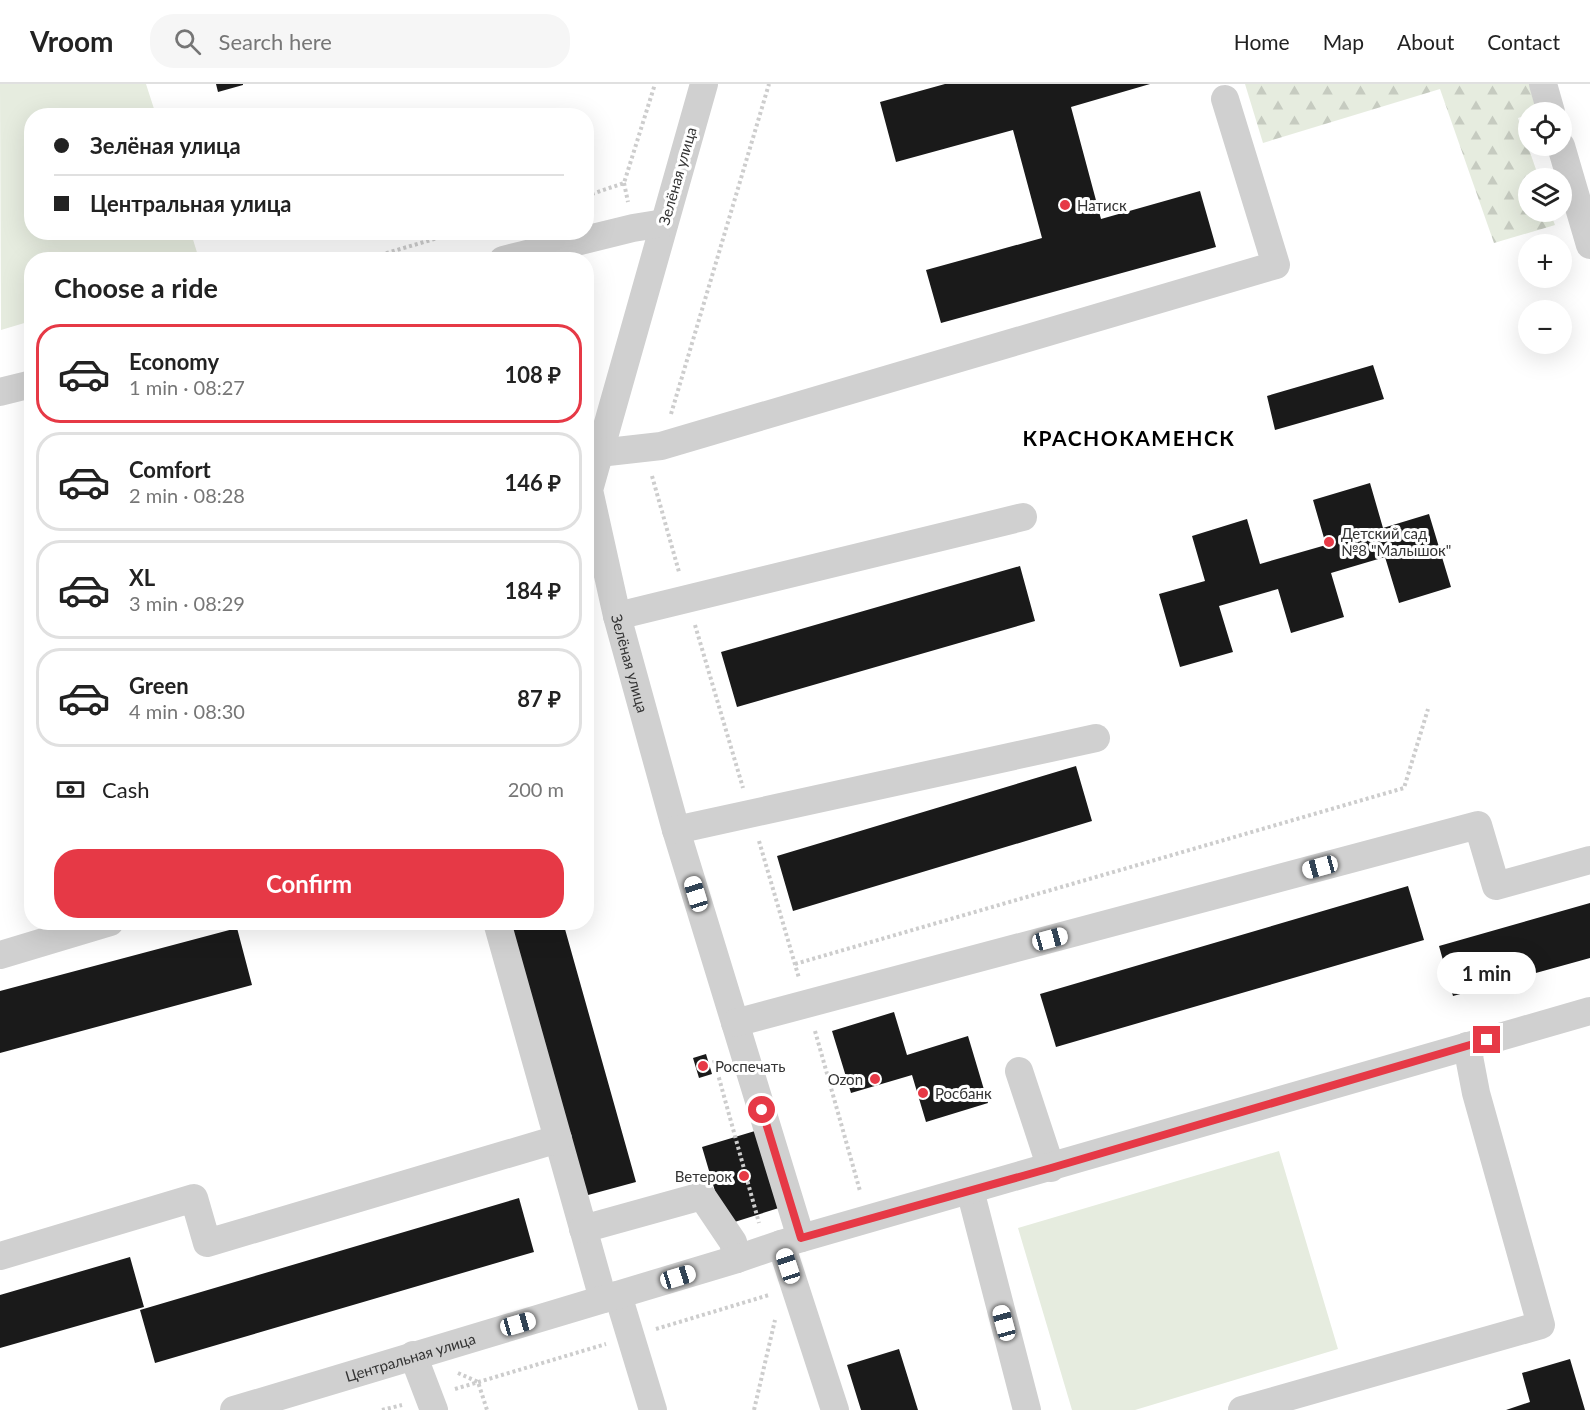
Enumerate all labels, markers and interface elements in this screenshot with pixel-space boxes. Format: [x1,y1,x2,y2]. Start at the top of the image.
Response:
search box [150,14,570,68]
text: Vroom [30,24,114,58]
icon: search [171,25,204,58]
text: Search here [219,28,332,55]
text: Home [1234,29,1290,54]
text: Map [1323,29,1364,54]
text: About [1397,29,1454,54]
text: Contact [1487,29,1560,54]
map controls [1518,102,1572,354]
button: locate [1518,102,1572,156]
street label: Зелёная улица [654,125,700,227]
text: Зелёная улица [90,132,241,159]
button: layers [1518,168,1572,222]
text: Центральная улица [90,190,291,217]
place label: Натиск [1077,196,1127,214]
marker: Натиск [1058,198,1072,212]
button: + [1518,234,1572,288]
text: Choose a ride [54,271,218,304]
button: − [1518,300,1572,354]
icon: car [57,347,111,401]
text: Economy [129,348,219,375]
text: 108 ₽ [505,361,561,388]
text: 1 min · 08:27 [129,375,245,399]
district label: КРАСНОКАМЕНСК [1023,425,1235,450]
icon: car [57,455,111,509]
text: Comfort [129,456,211,483]
text: 146 ₽ [505,469,561,496]
text: 2 min · 08:28 [129,483,245,507]
place label: Детский сад №8 "Малышок" [1341,524,1451,559]
marker: Детский сад №8 "Малышок" [1322,535,1336,549]
icon: car [57,563,111,617]
text: XL [129,564,155,591]
text: 184 ₽ [505,577,561,604]
text: 3 min · 08:29 [129,591,245,615]
street label: Зелёная улица [608,612,652,714]
icon: car [57,671,111,725]
text: Green [129,672,189,699]
text: 87 ₽ [517,685,561,712]
text: 4 min · 08:30 [129,699,245,723]
icon: cash [54,773,87,806]
text: Cash [102,776,149,803]
text: 200 m [508,777,564,801]
button: Confirm [54,849,564,918]
car [1300,854,1340,880]
car [682,874,710,914]
car [1030,926,1070,952]
callout: 1 min [1438,953,1537,995]
text: 1 min [1462,961,1511,985]
route end [1473,1026,1500,1053]
place label: Роспечать [715,1057,785,1075]
marker: Роспечать [696,1059,710,1073]
place label: Ozon [828,1070,863,1088]
marker: Ozon [868,1072,882,1086]
place label: Росбанк [935,1084,992,1102]
marker: Росбанк [916,1086,930,1100]
route start [748,1096,775,1123]
place label: Ветерок [675,1167,732,1185]
marker: Ветерок [737,1169,751,1183]
car [774,1246,802,1286]
car [658,1263,698,1291]
car [991,1303,1017,1343]
car [498,1310,538,1338]
street label: Центральная улица [343,1329,478,1385]

